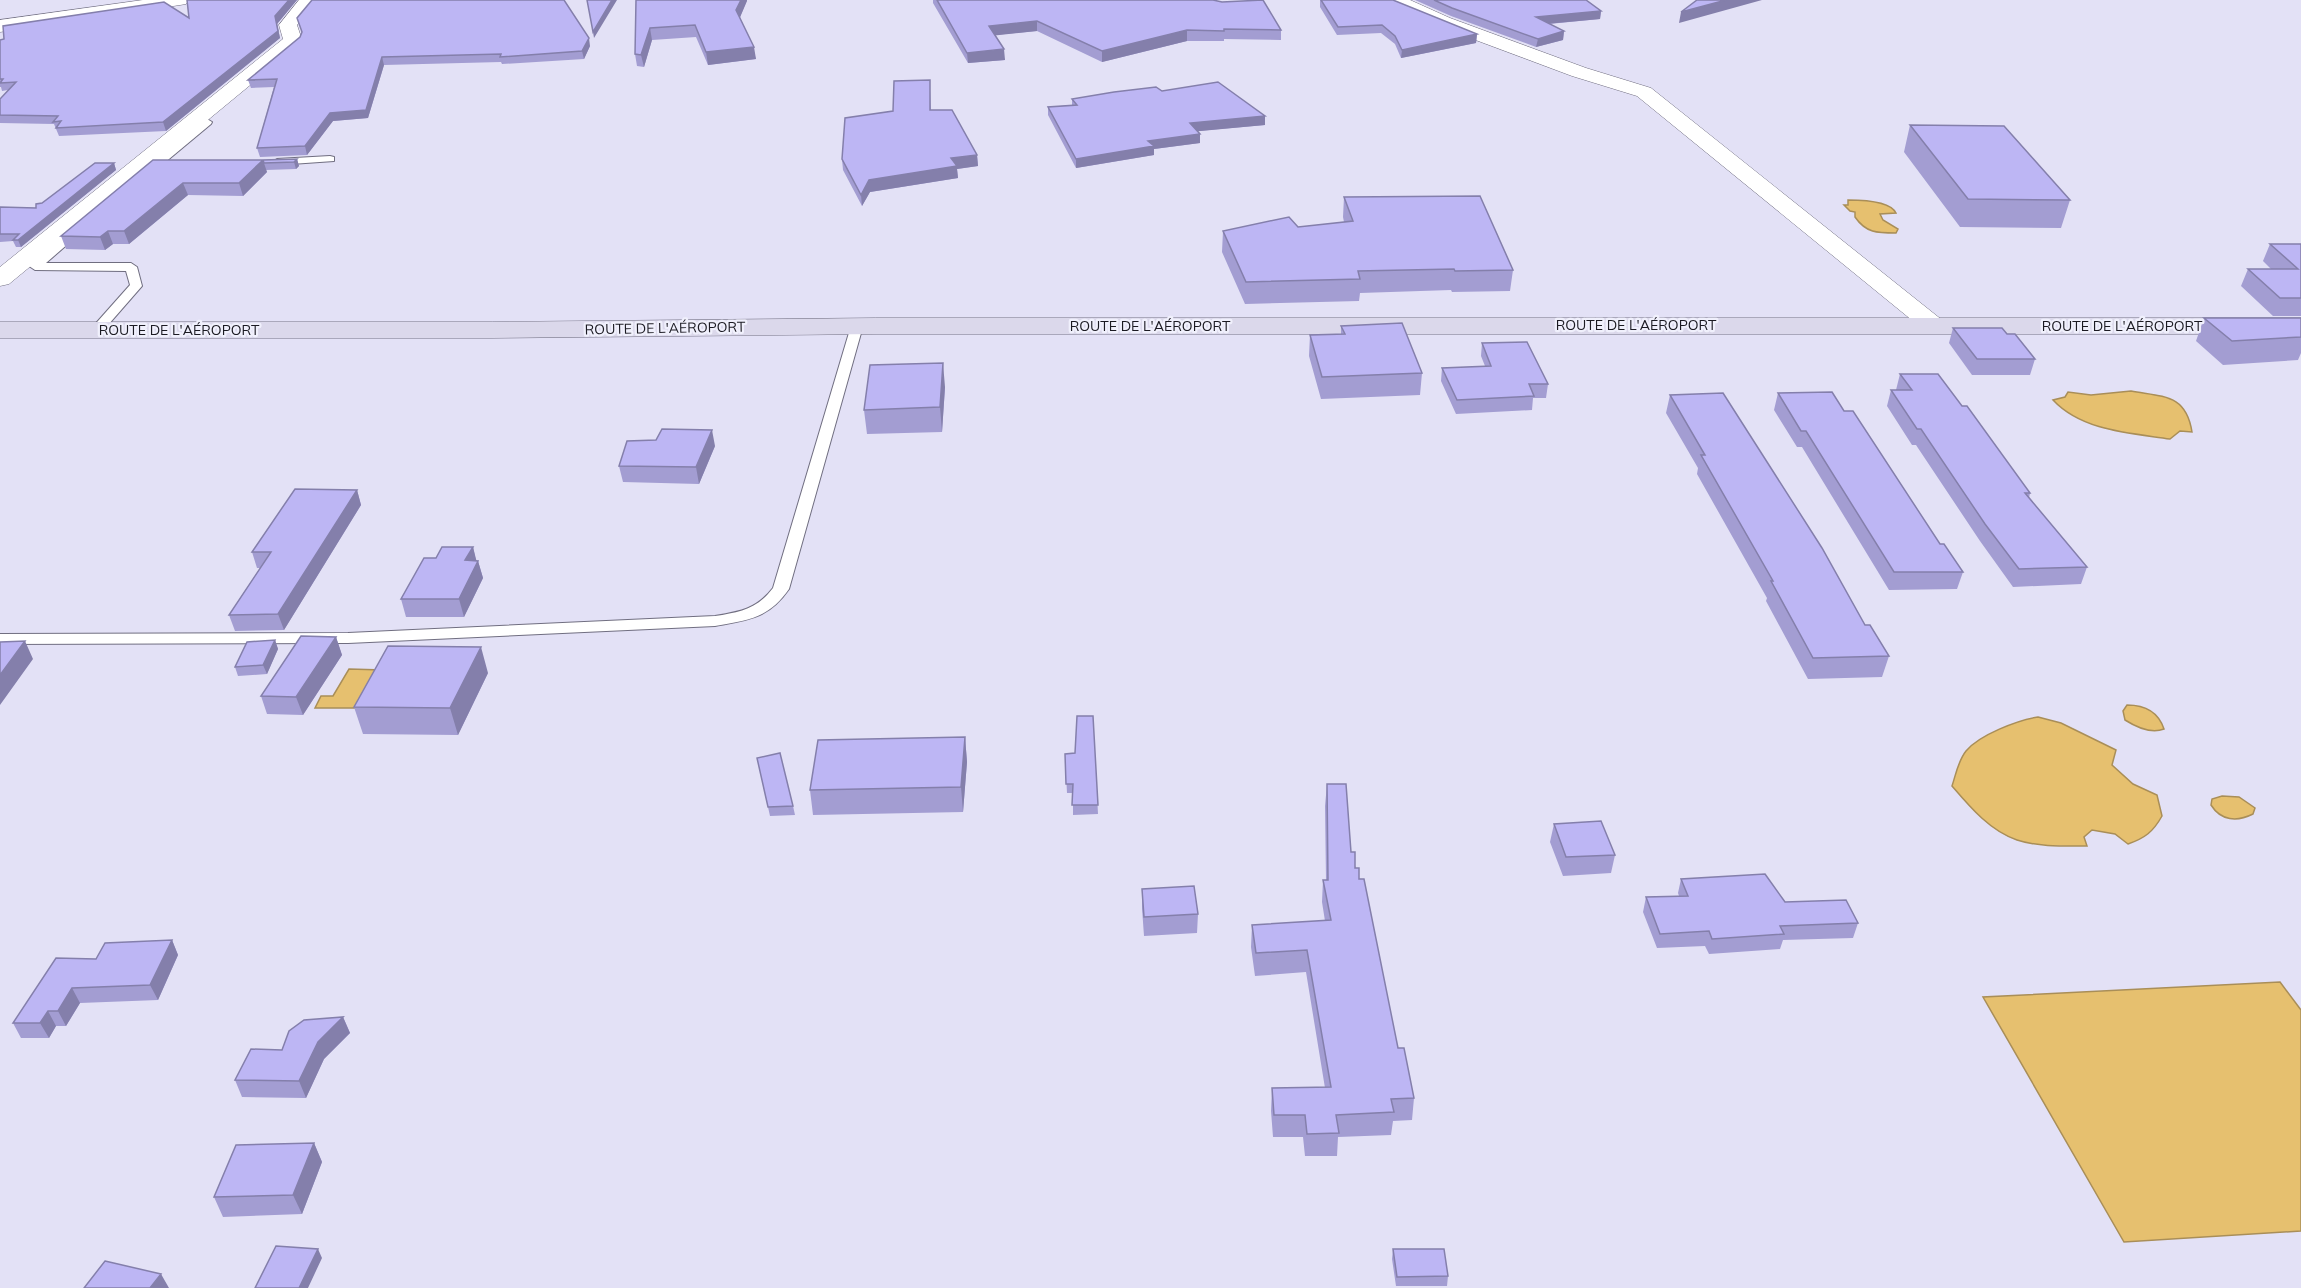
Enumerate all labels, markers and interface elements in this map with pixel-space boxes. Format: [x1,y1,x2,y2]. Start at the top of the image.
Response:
street label: ROUTE DE L'AÉROPORT [1556,316,1717,334]
street label: ROUTE DE L'AÉROPORT [1070,317,1231,335]
street label: ROUTE DE L'AÉROPORT [2042,317,2203,335]
street label: ROUTE DE L'AÉROPORT [585,318,746,338]
street label: ROUTE DE L'AÉROPORT [99,321,260,339]

